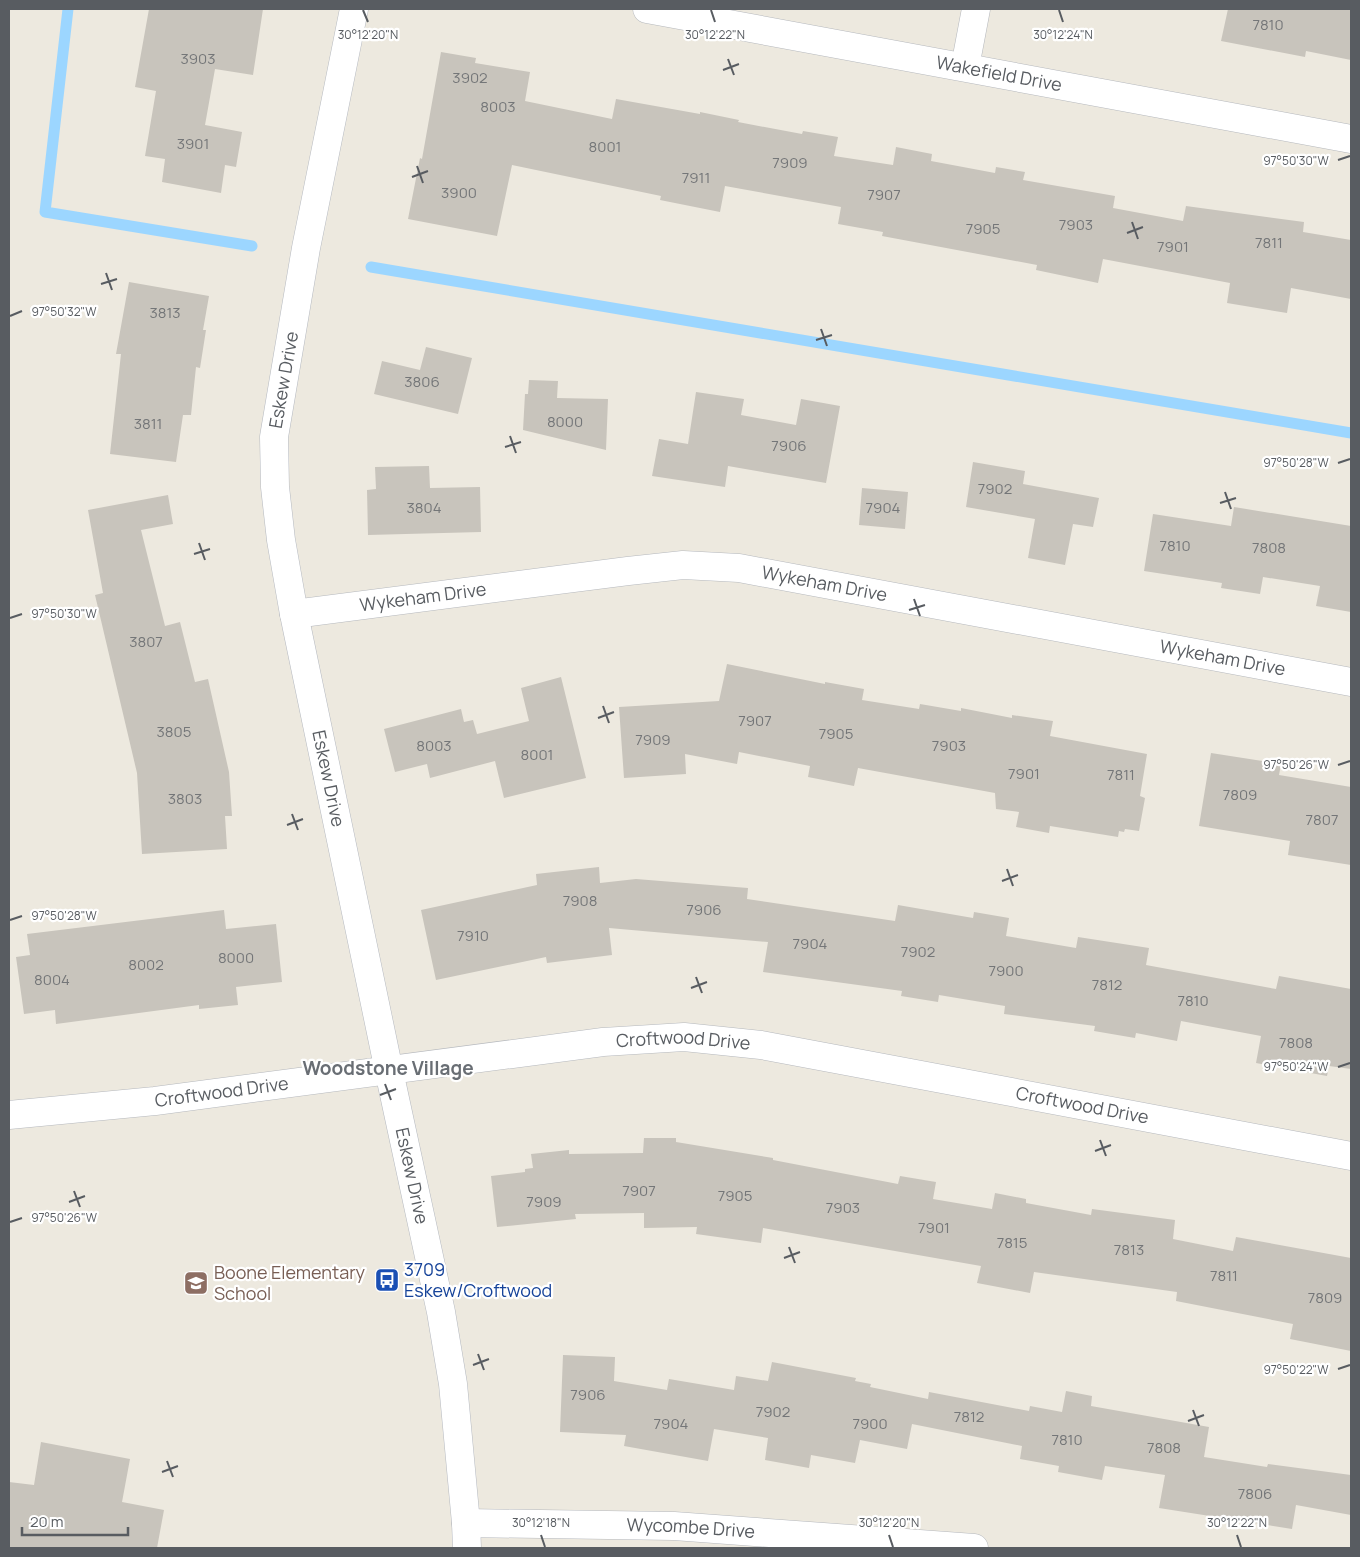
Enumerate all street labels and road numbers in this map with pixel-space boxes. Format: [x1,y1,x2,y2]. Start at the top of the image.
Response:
street label: Wakefield Drive [934,50,1064,96]
street label: Eskew Drive [263,329,303,430]
street label: Wykeham Drive [760,559,889,606]
street label: Wykeham Drive [358,576,487,616]
street label: Wykeham Drive [1158,634,1287,681]
street label: Eskew Drive [307,728,351,829]
street label: Croftwood Drive [615,1024,752,1055]
street label: Croftwood Drive [153,1071,290,1112]
street label: Croftwood Drive [1014,1080,1151,1129]
street label: Eskew Drive [391,1125,435,1226]
street label: Wycombe Drive [627,1512,756,1543]

